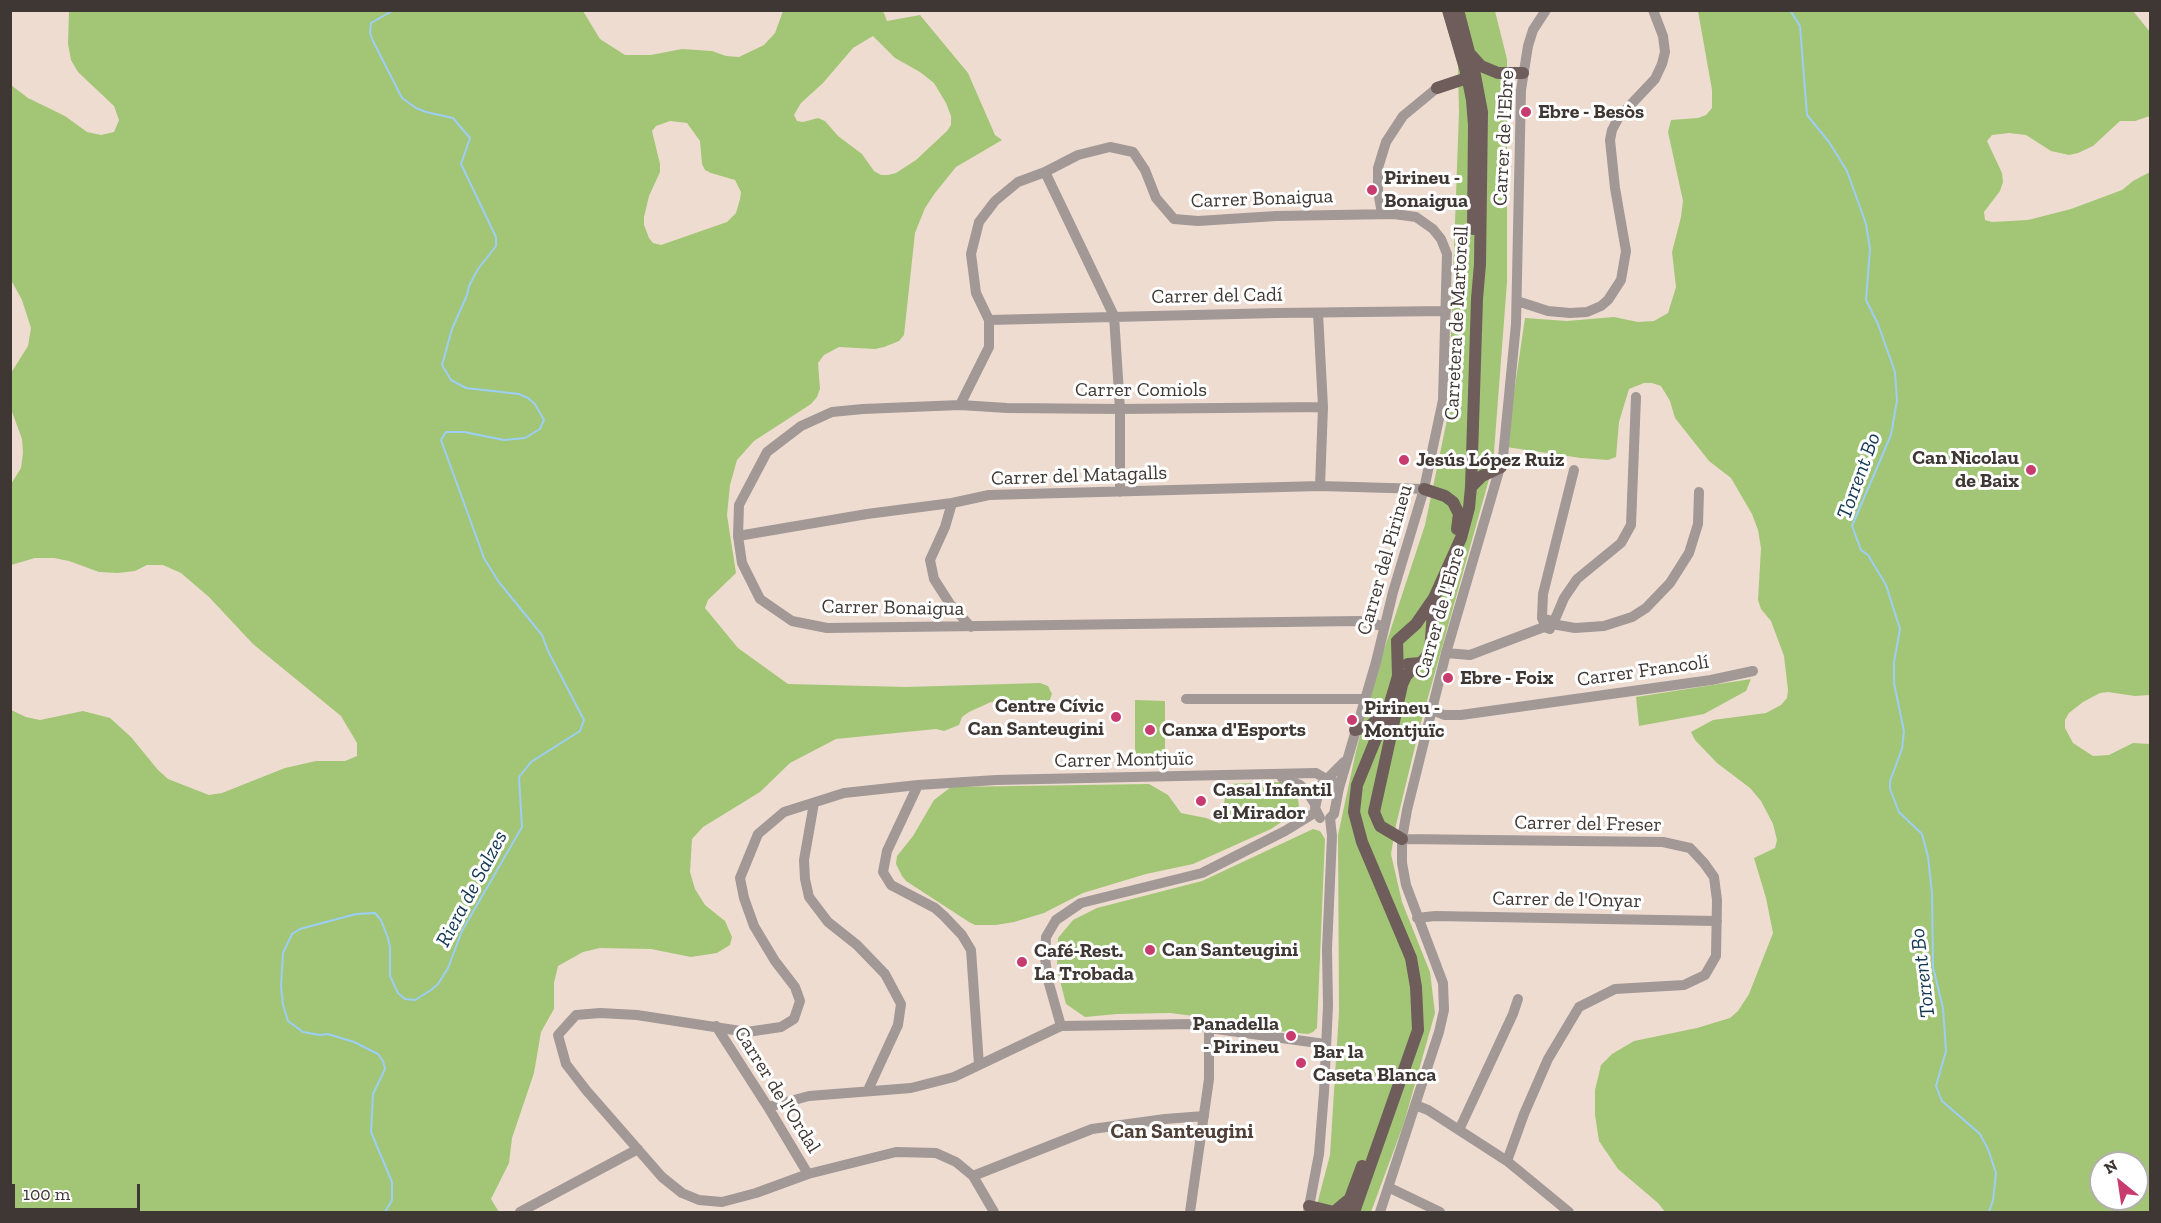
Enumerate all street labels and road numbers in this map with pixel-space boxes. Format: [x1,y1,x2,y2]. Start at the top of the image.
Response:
street label: Carrer de l'Ebre [1488,70,1520,206]
street label: Carrer Bonaigua [1190,185,1334,213]
street label: Carretera de Martorell [1440,225,1474,421]
street label: Carrer del Cadí [1151,283,1283,309]
street label: Carrer Comiols [1075,378,1207,402]
street label: Carrer del Matagalls [991,461,1167,491]
street label: Carrer del Pirineu [1352,482,1418,638]
street label: Carrer de l'Ebre [1410,544,1470,682]
street label: Carrer Bonaigua [821,595,965,621]
street label: Carrer Francolí [1576,650,1710,692]
street label: Carrer Montjuïc [1054,747,1194,773]
street label: Carrer del Freser [1514,811,1662,837]
street label: Carrer de l'Onyar [1492,887,1642,913]
street label: Carrer de l'Ordal [729,1022,825,1158]

